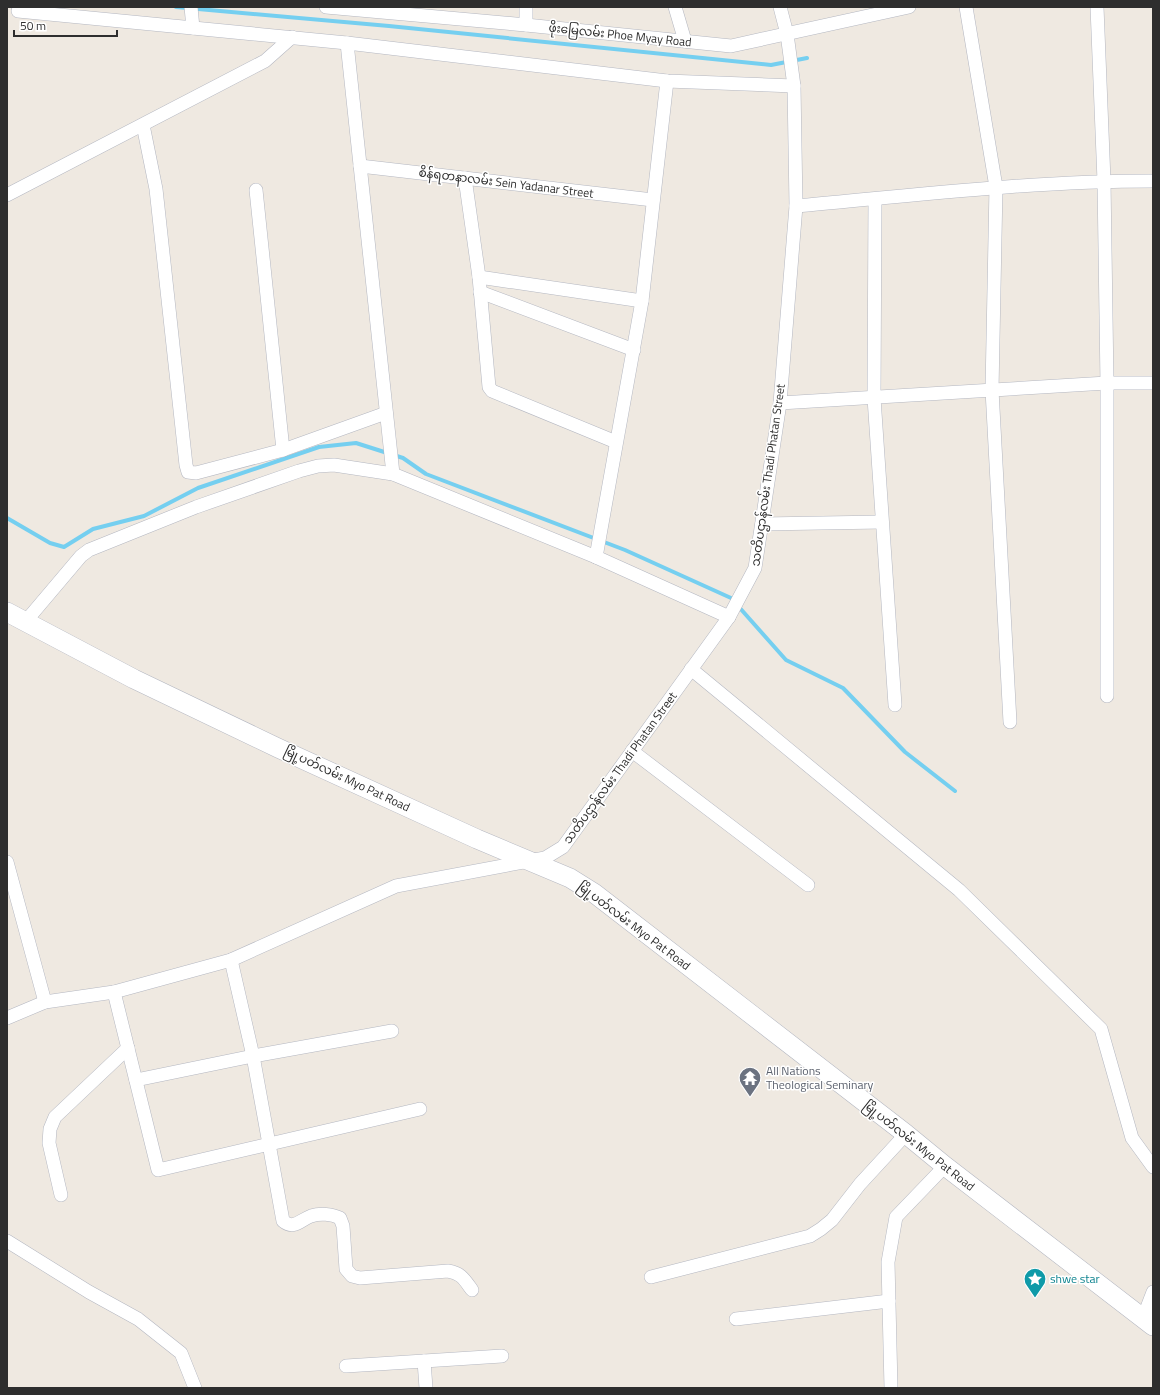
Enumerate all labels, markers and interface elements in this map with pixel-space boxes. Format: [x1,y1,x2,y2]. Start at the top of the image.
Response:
scale bar [14,12,117,38]
text: 50 m [20,16,46,35]
street label: ဖိုးမြေလမ်း Phoe Myay Road [548,18,692,52]
street label: စိန်ရတနာလမ်း Sein Yadanar Street [417,162,595,204]
street label: သတိပဌာန်လမ်း Thadi Phatan Street [745,382,791,567]
street label: သတိပဌာန်လမ်း Thadi Phatan Street [558,687,683,848]
street label: မြို့ပတ်လမ်း Myo Pat Road [281,741,413,817]
street label: မြို့ပတ်လမ်း Myo Pat Road [573,877,695,975]
place label: All Nations Theological Seminary [766,1061,874,1094]
temple icon: All Nations Theological Seminary [737,1065,763,1098]
street label: မြို့ပတ်လမ်း Myo Pat Road [859,1096,979,1196]
place icon: shwe star [1022,1266,1048,1299]
place label: shwe star [1050,1269,1100,1288]

